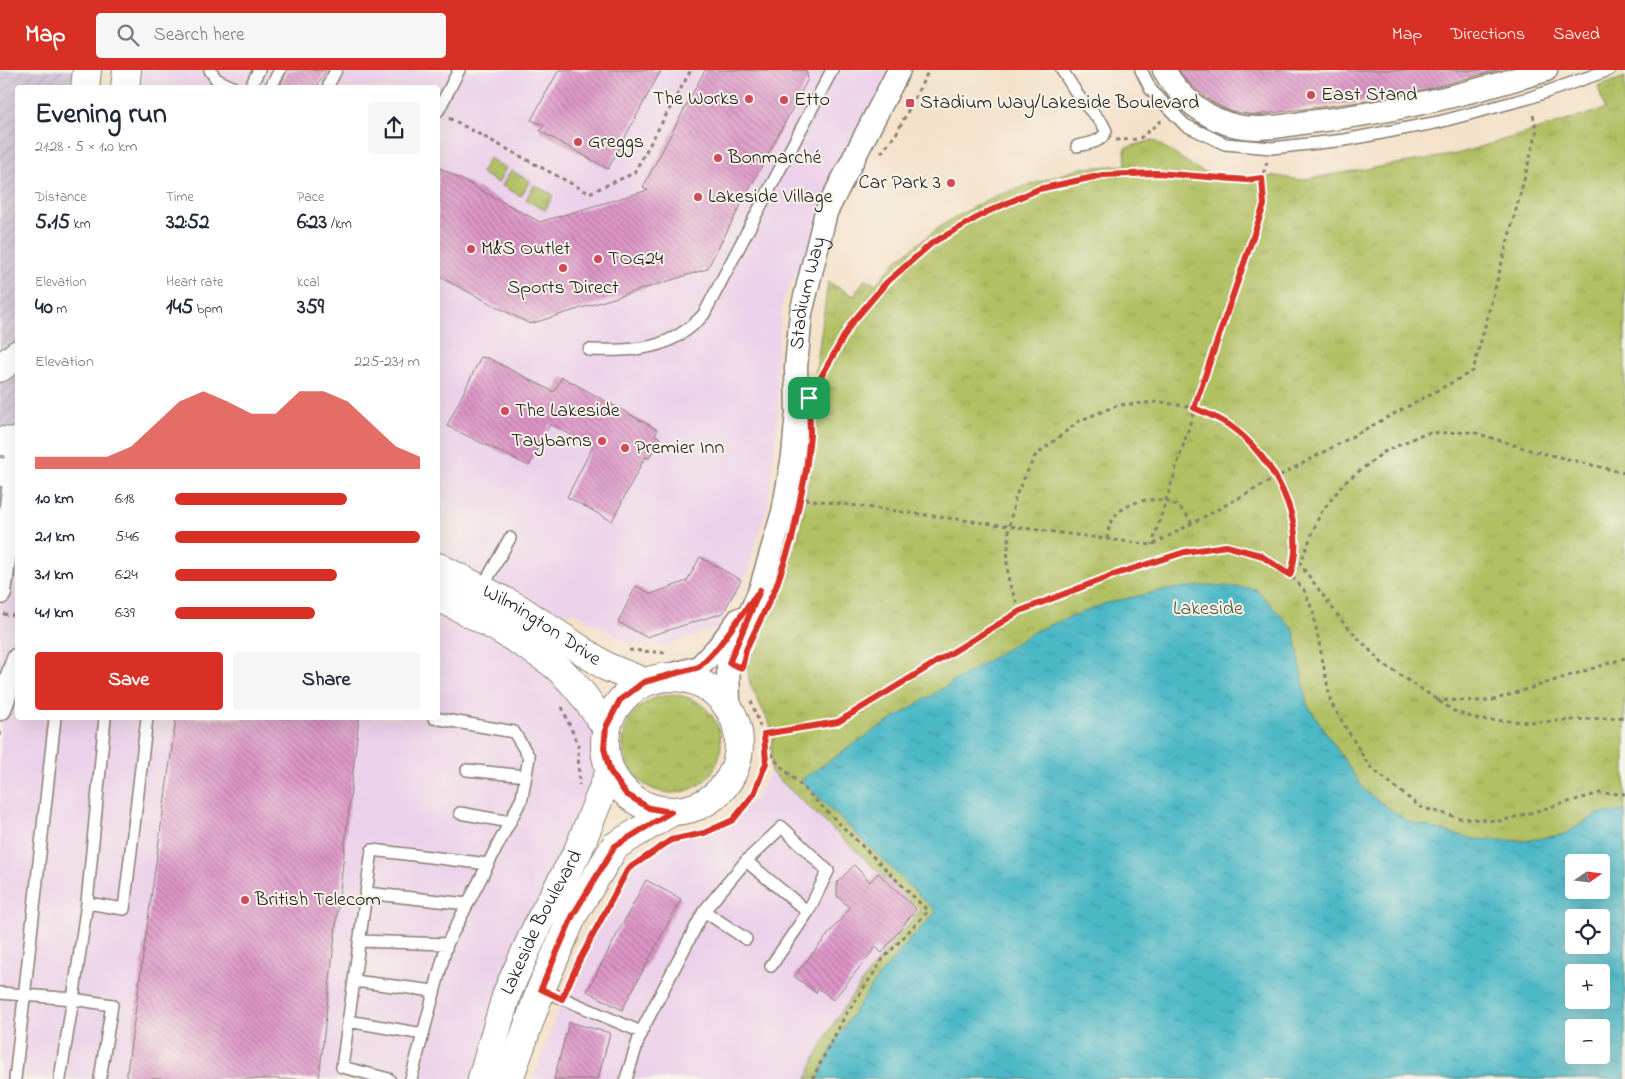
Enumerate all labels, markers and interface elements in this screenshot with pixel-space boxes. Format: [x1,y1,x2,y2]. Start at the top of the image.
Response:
search box [96,13,446,58]
text: Map [25,18,66,53]
icon: search [114,21,142,49]
text: Search here [154,22,245,49]
text: Map [1392,22,1422,48]
text: Directions [1450,22,1525,48]
text: Saved [1553,22,1600,48]
place label: East Stand [1321,81,1417,110]
place label: The Works [653,85,739,114]
place label: Etto [794,86,830,115]
place label: Stadium Way/Lakeside Boulevard [920,89,1199,118]
marker: East Stand [1305,89,1317,101]
marker: The Works [743,93,755,105]
marker: Etto [778,94,790,106]
text: Evening run [35,95,167,136]
marker: Stadium Way/Lakeside Boulevard [904,97,916,109]
button: share [368,102,420,154]
place label: Greggs [588,128,644,158]
text: 21:28 · 5 × 1.0 km [35,135,137,159]
marker: Greggs [572,136,584,148]
place label: Bonmarché [727,144,822,173]
marker: Bonmarché [712,152,724,164]
place label: Car Park 3 [859,169,941,198]
marker: Car Park 3 [945,177,957,189]
place label: Lakeside Village [708,183,832,213]
text: Distance [35,187,87,208]
text: Time [166,187,194,208]
text: Pace [297,187,324,208]
marker: Lakeside Village [692,191,704,203]
text: 5.15 [35,208,70,238]
text: 32:52 [166,208,209,238]
text: 6:23 [297,208,327,238]
text: km [70,214,91,235]
text: /km [327,214,352,235]
street label: Stadium Way [783,234,834,351]
place label: M&S Outlet [481,235,571,264]
marker: M&S Outlet [465,243,477,255]
place label: TOG24 [608,245,663,274]
marker: TOG24 [592,253,604,265]
marker: Sports Direct [557,262,569,274]
text: Elevation [35,272,86,293]
text: Heart rate [166,272,223,293]
text: kcal [297,272,319,293]
place label: Sports Direct [507,274,619,303]
text: 40 [35,293,53,323]
text: 145 [166,293,193,323]
text: 359 [297,293,324,323]
text: m [53,299,67,320]
text: bpm [193,299,223,320]
text: Elevation [35,350,94,374]
text: 225–231 m [354,350,420,374]
pin [788,377,830,419]
icon: arrive [795,384,823,412]
place label: The Lakeside [515,397,620,426]
marker: The Lakeside [499,405,511,417]
place label: Taybarns [511,427,592,456]
place label: Premier Inn [635,434,724,463]
marker: Taybarns [596,435,608,447]
marker: Premier Inn [619,442,631,454]
text: 1.0 km [35,487,74,511]
text: 6:18 [115,487,135,511]
text: 2.1 km [35,525,75,549]
text: 5:46 [115,525,139,549]
text: 3.1 km [35,563,73,587]
text: 6:24 [115,563,138,587]
street label: Wilmington Drive [477,578,607,674]
park label: Lakeside [1173,595,1243,624]
text: 4.1 km [35,601,73,625]
text: 6:39 [115,601,135,625]
button: Save [35,652,223,710]
button: Share [233,652,420,710]
street label: Lakeside Boulevard [493,845,590,1000]
north arrow [1565,854,1610,899]
map controls [1565,854,1610,1064]
place label: British Telecom [254,886,381,915]
marker: British Telecom [239,894,251,906]
button: locate [1565,909,1610,954]
button: + [1565,964,1610,1009]
button: − [1565,1019,1610,1064]

